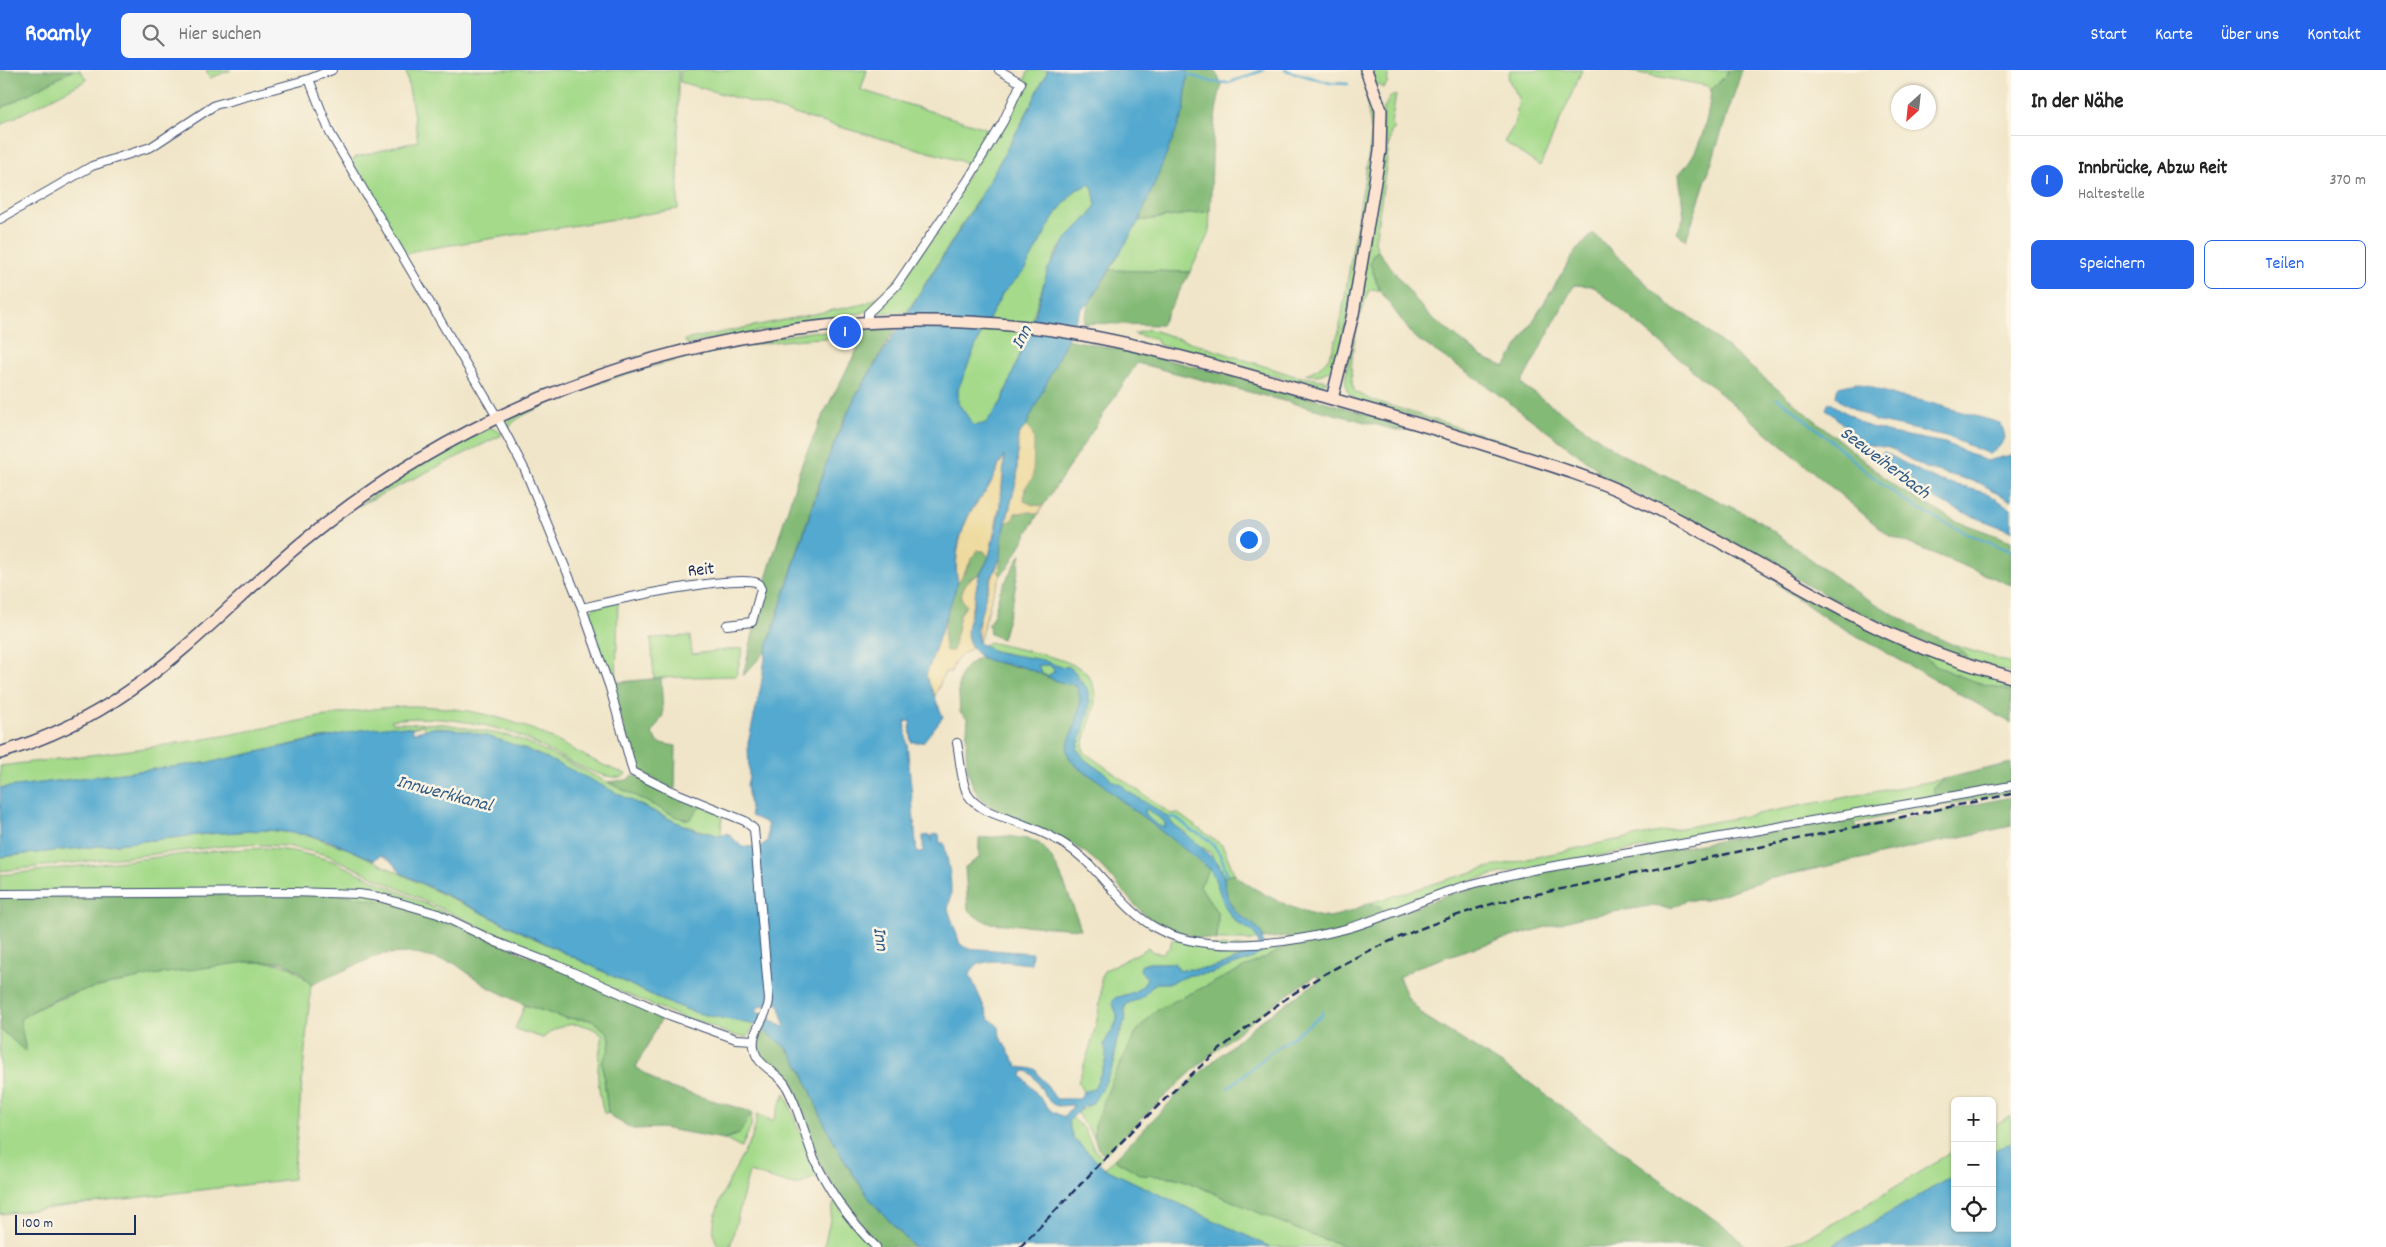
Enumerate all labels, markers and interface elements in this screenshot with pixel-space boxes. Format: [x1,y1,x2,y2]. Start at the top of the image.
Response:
search box [121,13,471,58]
text: Roamly [25,18,91,52]
icon: search [139,21,167,49]
text: Hier suchen [179,22,261,49]
text: Start [2091,23,2127,48]
text: Karte [2155,23,2193,48]
text: Über uns [2221,23,2279,48]
text: Kontakt [2307,23,2361,48]
north arrow [1891,85,1936,130]
text: In der Nähe [2031,88,2123,118]
text: Innbrücke, Abzw Reit [2078,156,2227,183]
text: 1 [2045,169,2049,192]
text: 370 m [2329,169,2366,192]
text: Haltestelle [2078,183,2145,206]
button: Speichern [2031,240,2194,289]
button: Teilen [2204,240,2366,289]
pin: 1 [829,313,861,351]
water label: Inn [1006,320,1041,355]
water label: Seeweiherbach [1833,421,1936,508]
your location [1236,527,1262,553]
street label: Reit [686,557,716,585]
water label: Innwerkkanal [393,769,496,821]
water label: Inn [864,926,894,954]
map controls [1951,1097,1996,1232]
button: + [1951,1097,1996,1142]
button: − [1951,1142,1996,1187]
button: locate [1951,1187,1996,1232]
scale bar [15,1212,136,1235]
text: 100 m [22,1214,53,1234]

